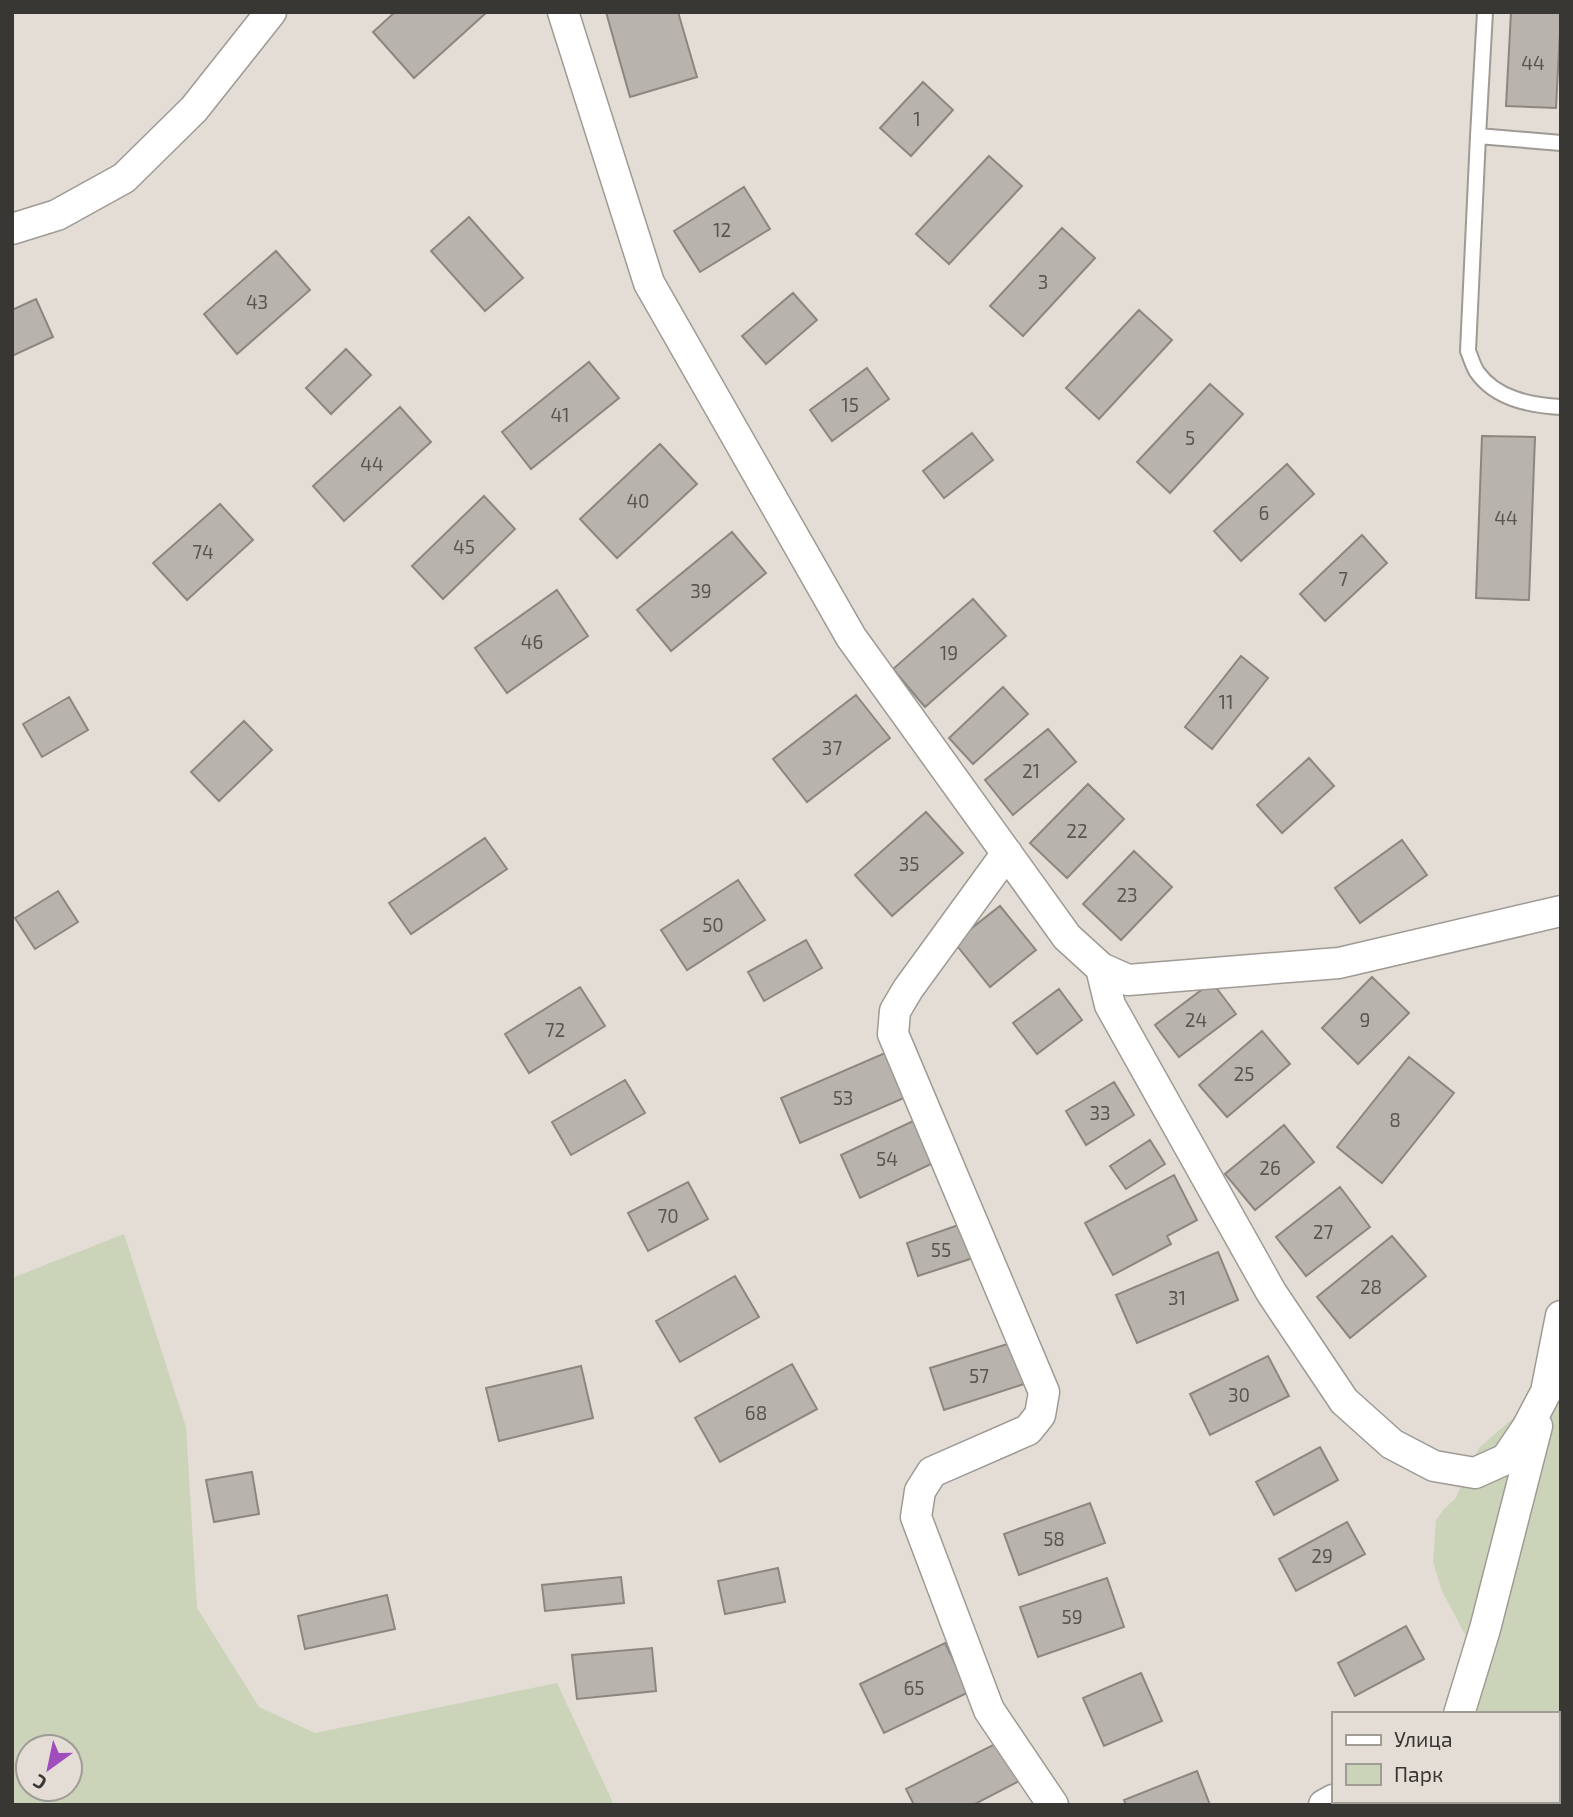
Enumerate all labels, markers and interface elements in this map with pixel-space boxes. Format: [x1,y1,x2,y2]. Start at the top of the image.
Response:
house number: 44 [1521,51,1545,74]
house number: 1 [913,107,921,130]
house number: 12 [713,218,731,241]
house number: 3 [1038,270,1048,293]
house number: 43 [246,290,268,313]
house number: 15 [841,393,859,416]
house number: 41 [550,403,570,426]
house number: 5 [1185,426,1195,449]
house number: 44 [360,452,384,475]
house number: 40 [626,489,650,512]
house number: 6 [1259,501,1269,524]
house number: 44 [1494,506,1518,529]
house number: 45 [453,535,475,558]
house number: 74 [192,540,214,563]
house number: 7 [1338,567,1348,590]
house number: 39 [690,579,712,602]
house number: 46 [521,630,543,653]
house number: 19 [940,641,958,664]
house number: 11 [1218,690,1234,713]
house number: 37 [822,736,842,759]
house number: 21 [1022,759,1040,782]
house number: 22 [1066,819,1088,842]
house number: 35 [899,852,919,875]
house number: 23 [1116,883,1138,906]
house number: 50 [702,913,724,936]
house number: 24 [1185,1008,1207,1031]
house number: 9 [1360,1008,1370,1031]
house number: 72 [545,1018,565,1041]
house number: 25 [1234,1062,1254,1085]
house number: 53 [833,1086,853,1109]
house number: 33 [1089,1101,1111,1124]
house number: 8 [1389,1108,1401,1131]
house number: 54 [876,1147,898,1170]
house number: 26 [1259,1156,1281,1179]
house number: 70 [657,1204,679,1227]
house number: 27 [1313,1220,1333,1243]
house number: 55 [931,1238,951,1261]
house number: 28 [1360,1275,1382,1298]
house number: 31 [1168,1286,1186,1309]
house number: 57 [969,1364,989,1387]
house number: 30 [1228,1383,1250,1406]
house number: 68 [745,1401,767,1424]
house number: 58 [1043,1527,1065,1550]
house number: 29 [1311,1544,1333,1567]
house number: 59 [1061,1605,1083,1628]
house number: 65 [903,1676,925,1699]
legend [1332,1712,1559,1803]
text: Улица [1394,1726,1453,1751]
north arrow [14,1733,84,1803]
text: Парк [1394,1761,1443,1786]
text: С [29,1770,50,1795]

